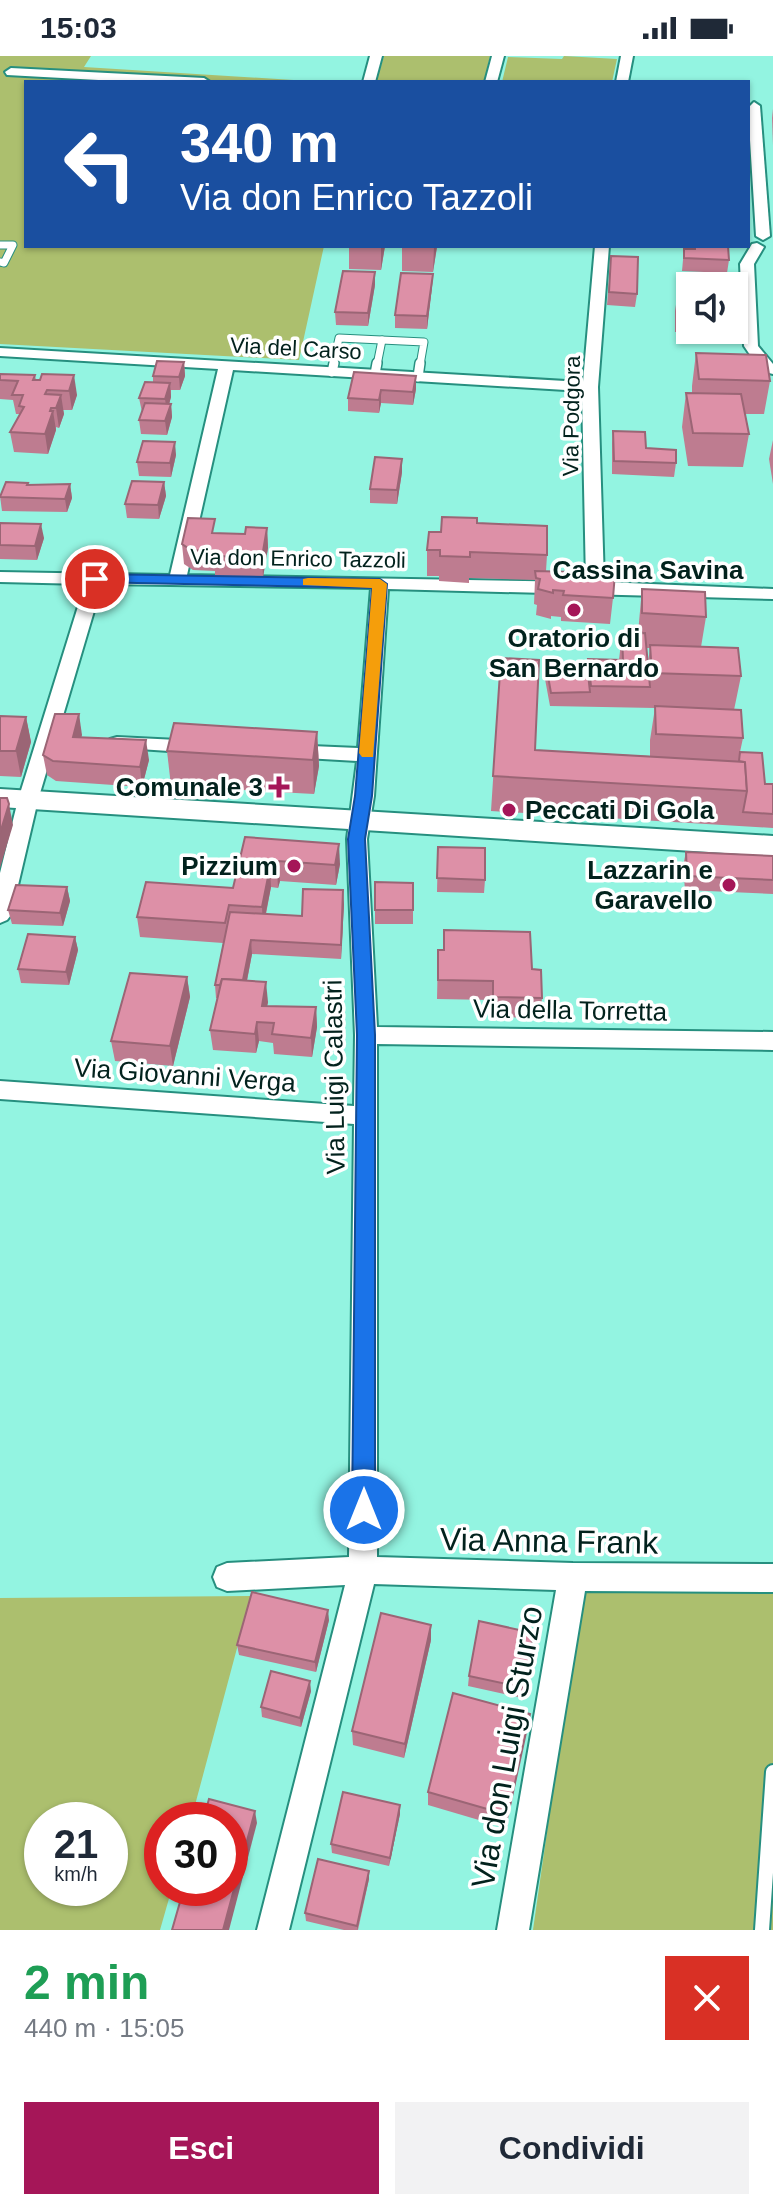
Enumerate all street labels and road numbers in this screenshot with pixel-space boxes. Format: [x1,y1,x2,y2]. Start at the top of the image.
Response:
street label: Via del Carso [230,333,362,364]
street label: Via Podgora [558,355,585,477]
street label: Via don Enrico Tazzoli [190,544,406,573]
street label: Via Luigi Calastri [317,979,351,1175]
street label: Via della Torretta [473,993,668,1027]
street label: Via Giovanni Verga [73,1052,297,1098]
street label: Via Anna Frank [440,1521,659,1561]
street label: Via don Luigi Sturzo [464,1603,550,1891]

